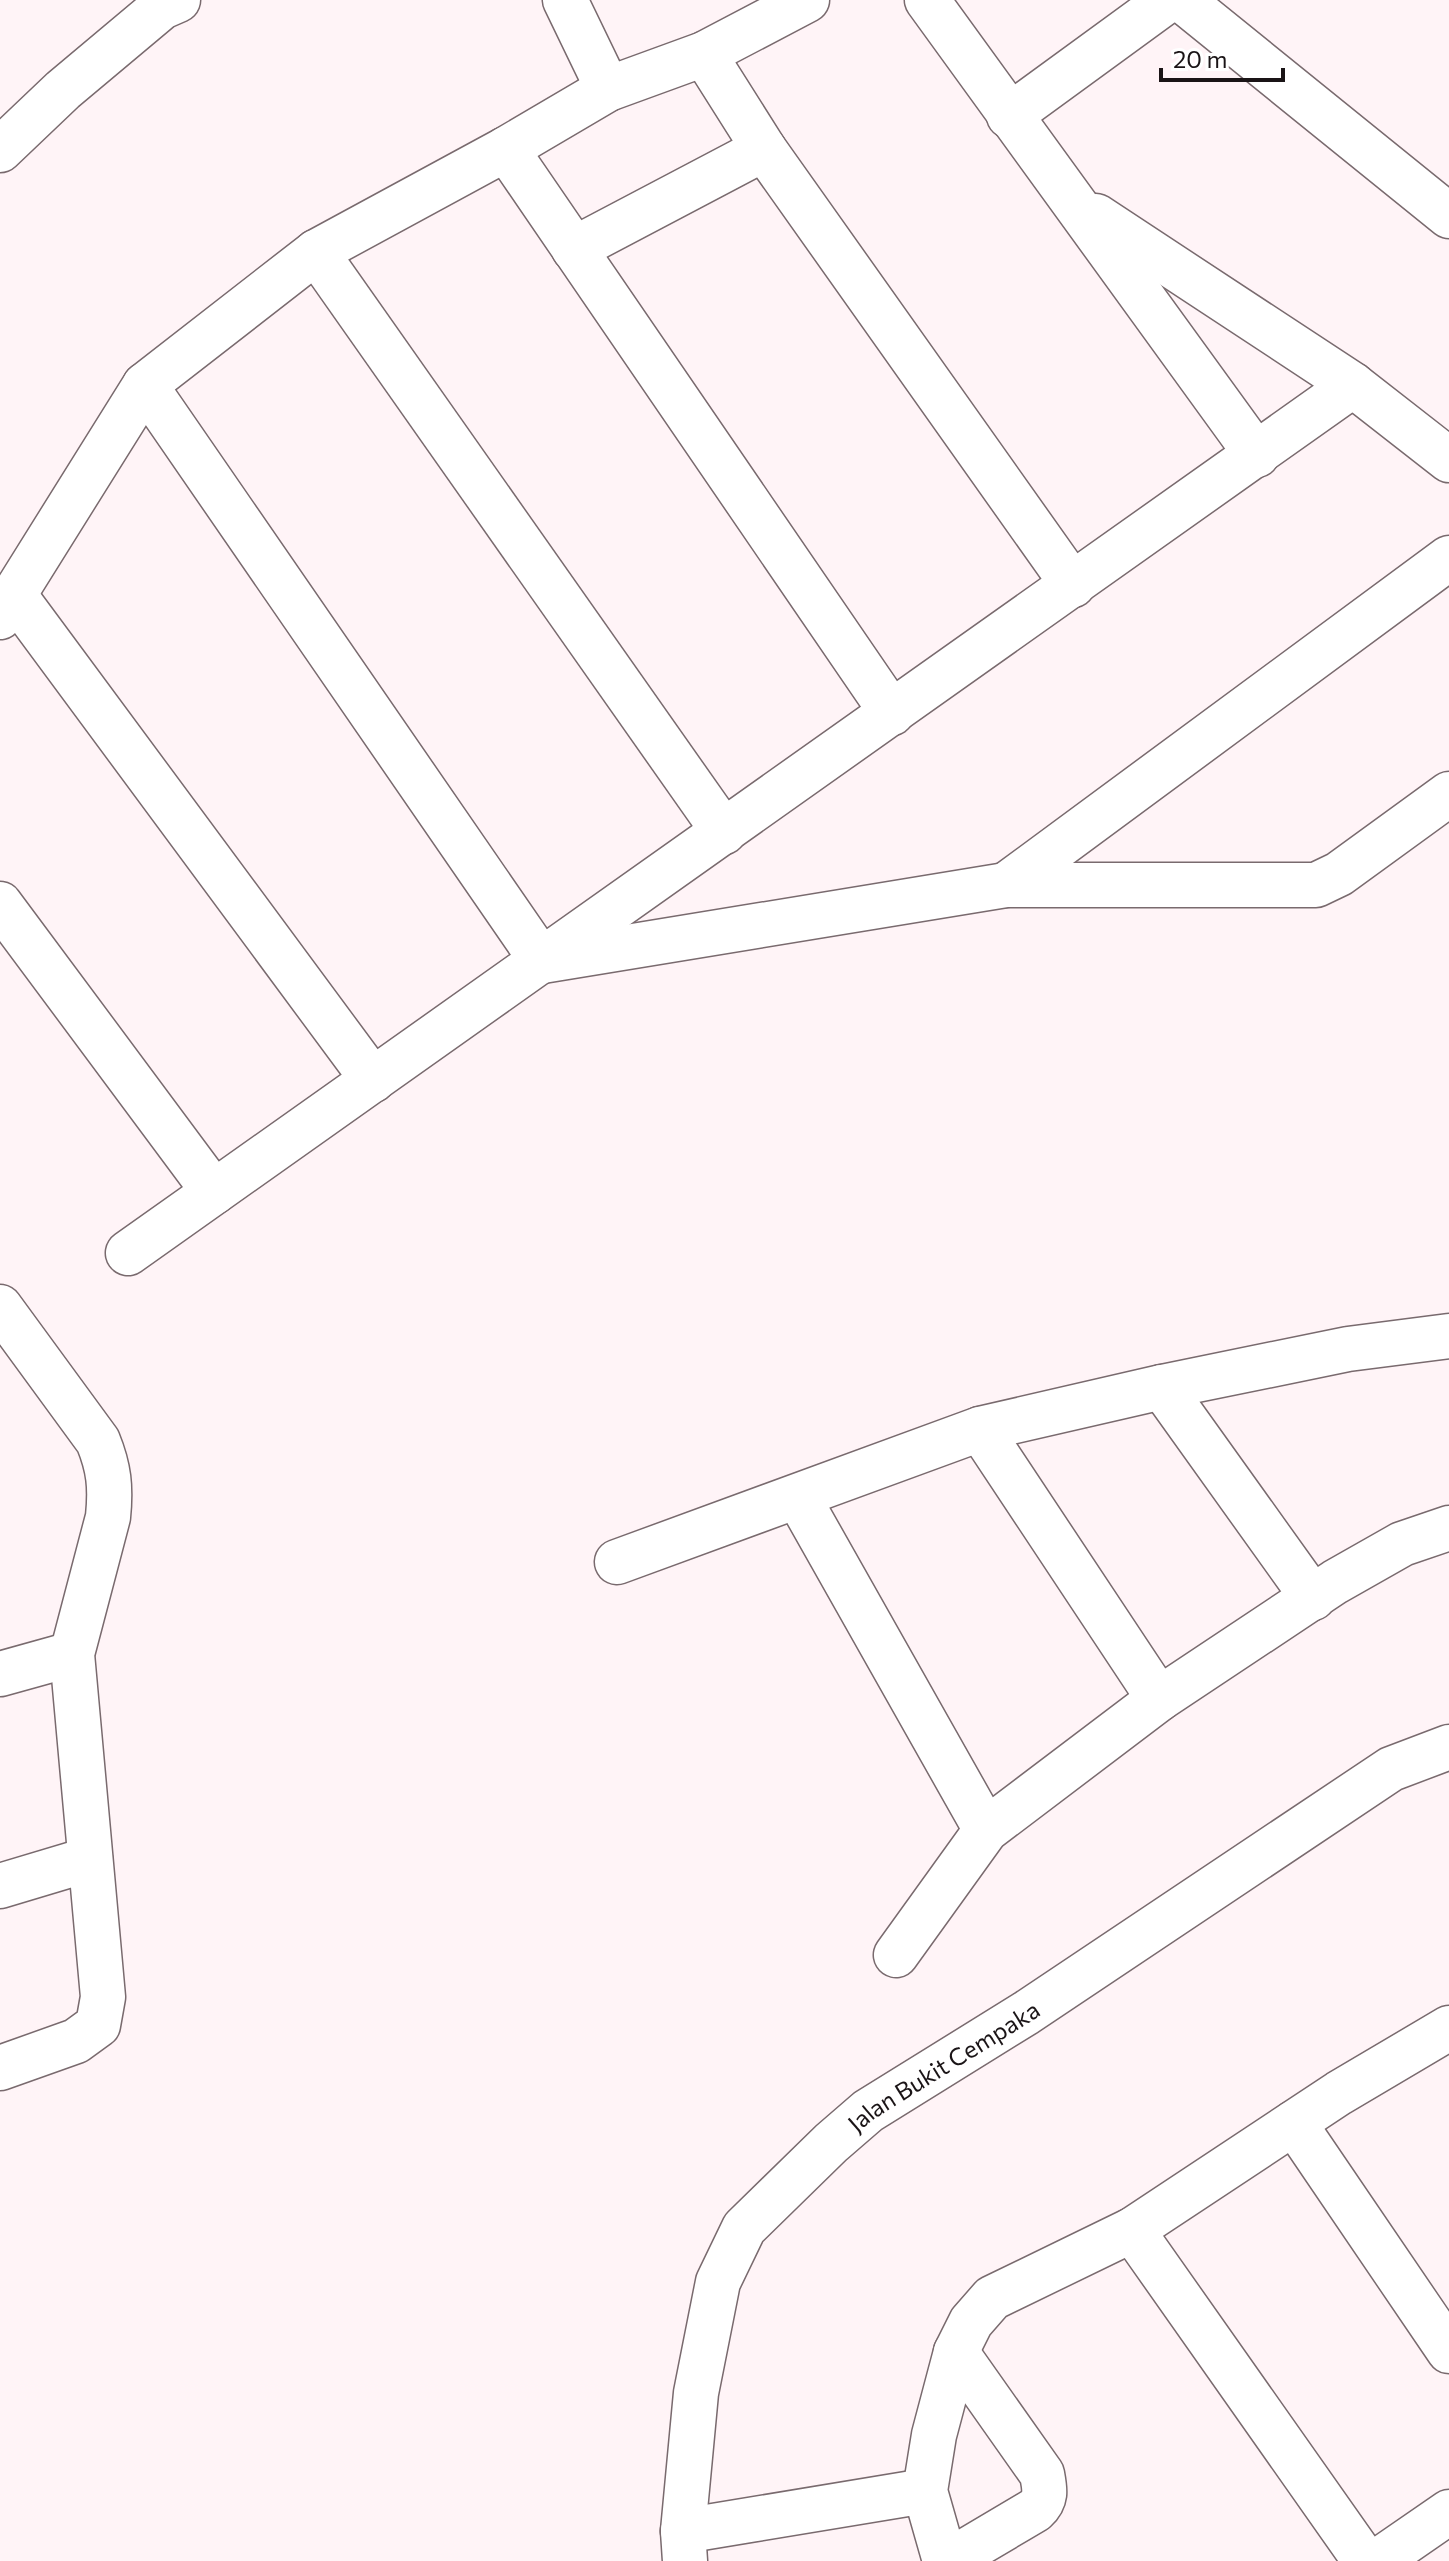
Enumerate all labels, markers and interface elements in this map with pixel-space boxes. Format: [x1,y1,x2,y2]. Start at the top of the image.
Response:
scale bar [1161,32,1283,82]
text: 20 m [1173,44,1227,73]
street label: Jalan Bukit Cempaka [841,1994,1044,2137]

